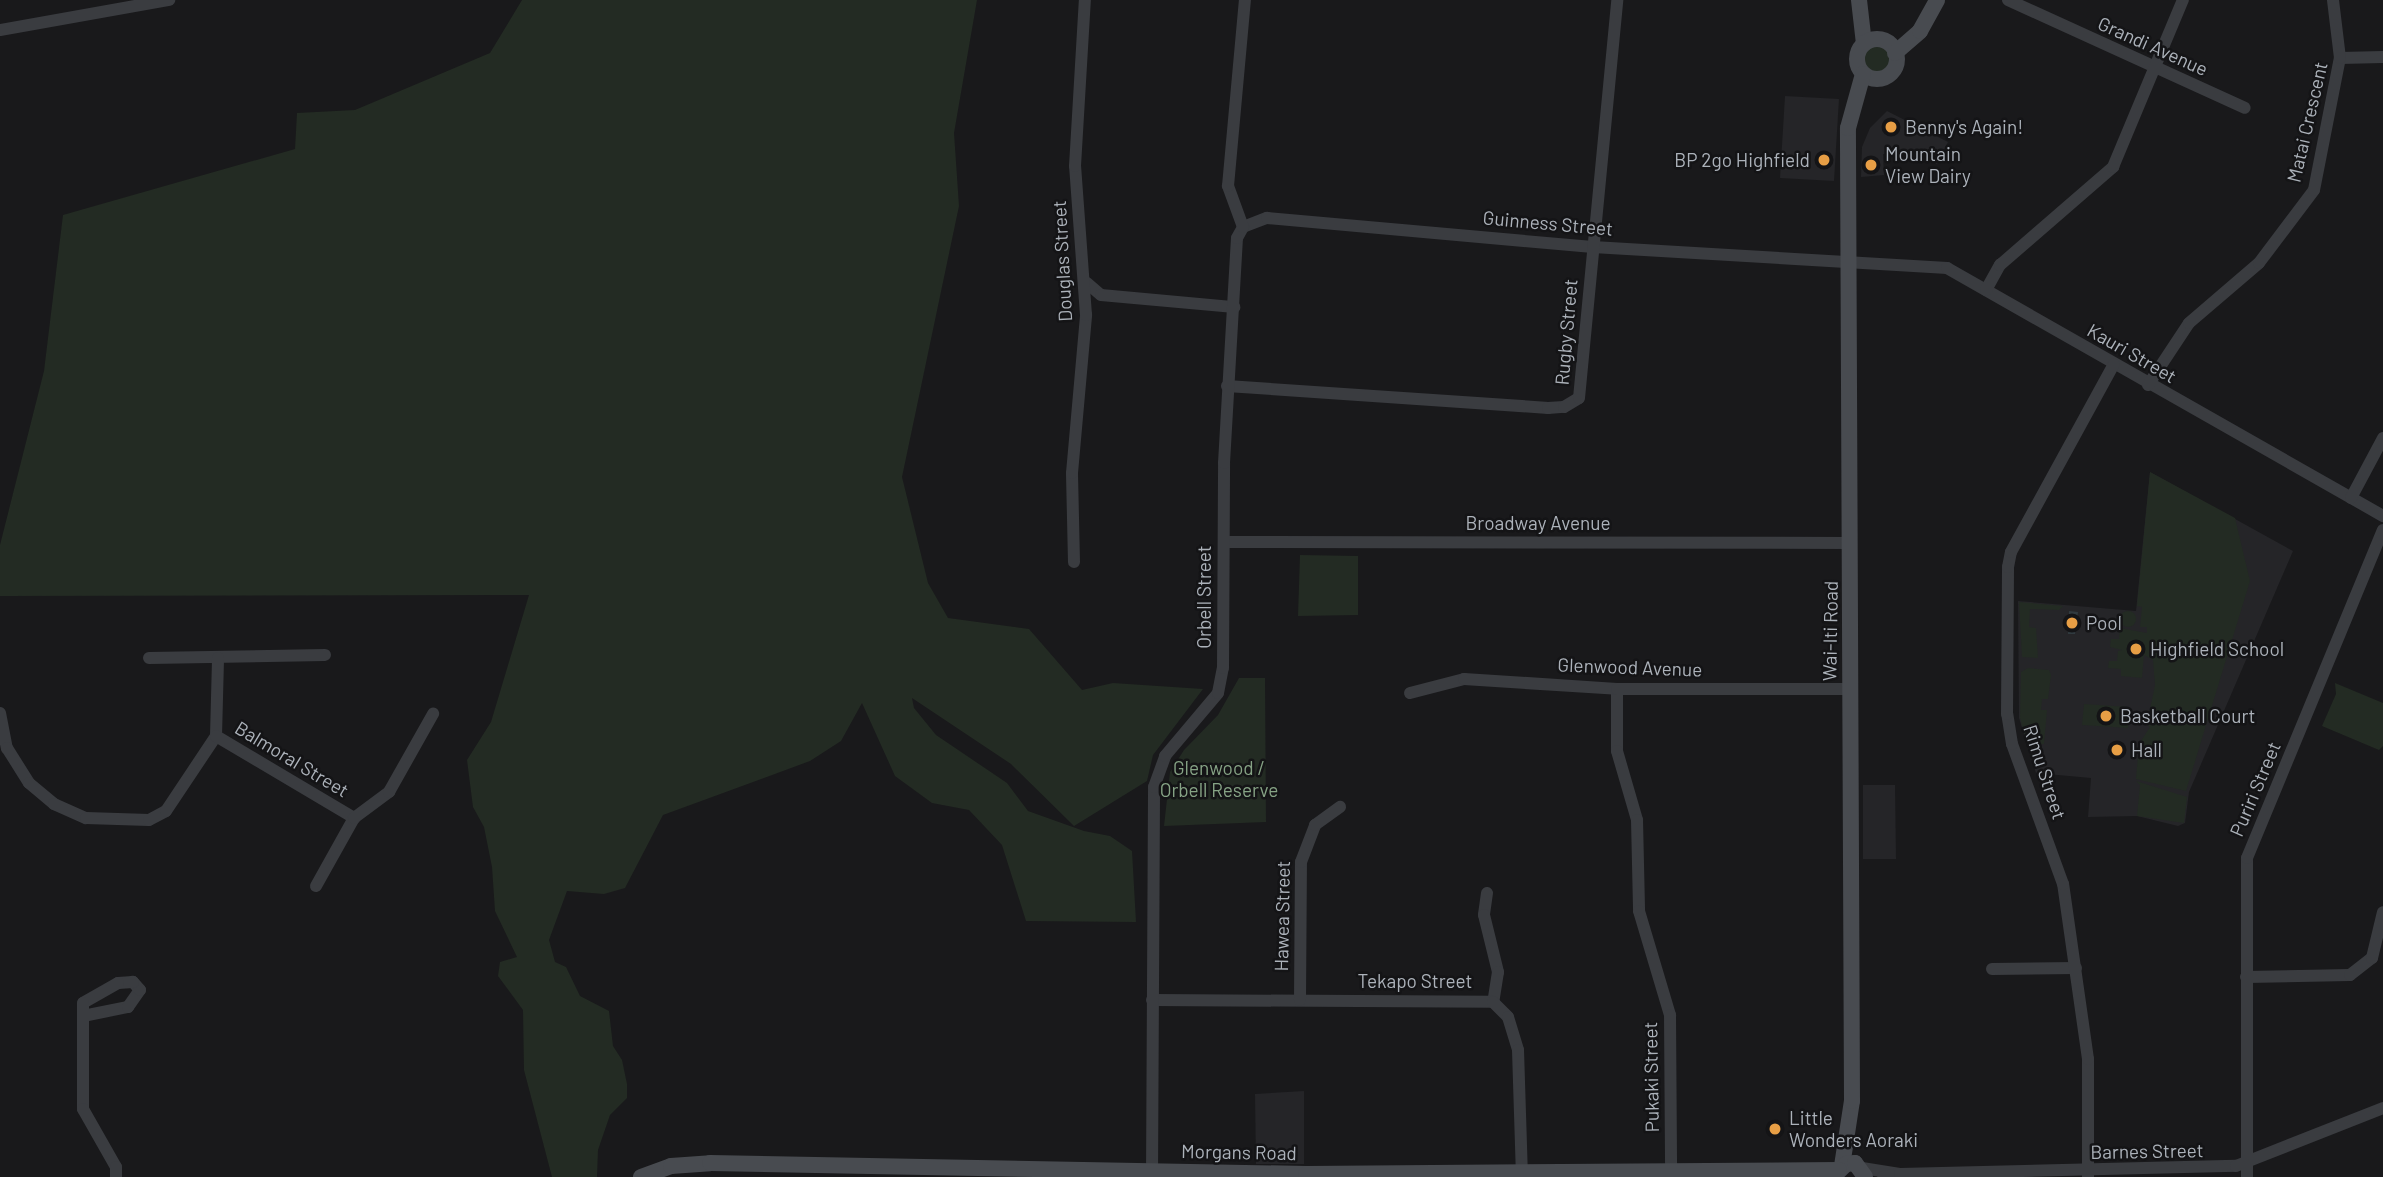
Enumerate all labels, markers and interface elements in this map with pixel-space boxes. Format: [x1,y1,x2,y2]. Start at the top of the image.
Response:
street label: Grandi Avenue [2095,12,2211,80]
street label: Matai Crescent [2282,59,2332,185]
place label: Benny's Again! [1905,116,2023,138]
marker: Benny's Again! [1883,119,1899,135]
place label: Mountain View Dairy [1885,143,1971,187]
place label: BP 2go Highfield [1674,149,1810,171]
marker: BP 2go Highfield [1816,152,1832,168]
marker: Mountain View Dairy [1863,157,1879,173]
street label: Douglas Street [1047,200,1077,322]
street label: Guinness Street [1482,206,1614,240]
street label: Rugby Street [1550,278,1582,386]
street label: Kauri Street [2083,318,2181,388]
street label: Broadway Avenue [1465,512,1611,534]
street label: Orbell Street [1193,545,1215,649]
street label: Wai-Iti Road [1818,581,1842,681]
place label: Pool [2086,612,2122,634]
marker: Pool [2064,615,2080,631]
place label: Highfield School [2150,638,2284,660]
marker: Highfield School [2128,641,2144,657]
street label: Glenwood Avenue [1557,653,1703,681]
place label: Basketball Court [2120,705,2255,727]
marker: Basketball Court [2098,708,2114,724]
street label: Balmoral Street [231,716,353,802]
street label: Rimu Street [2019,722,2071,822]
street label: Puriri Street [2225,738,2285,840]
place label: Hall [2131,739,2162,761]
marker: Hall [2109,742,2125,758]
park label: Glenwood / Orbell Reserve [1160,757,1278,801]
street label: Hawea Street [1270,860,1294,972]
street label: Tekapo Street [1357,970,1473,992]
street label: Pukaki Street [1639,1022,1663,1132]
place label: Little Wonders Aoraki [1789,1107,1918,1151]
marker: Little Wonders Aoraki [1767,1121,1783,1137]
street label: Barnes Street [2090,1139,2204,1163]
street label: Morgans Road [1181,1140,1297,1164]

